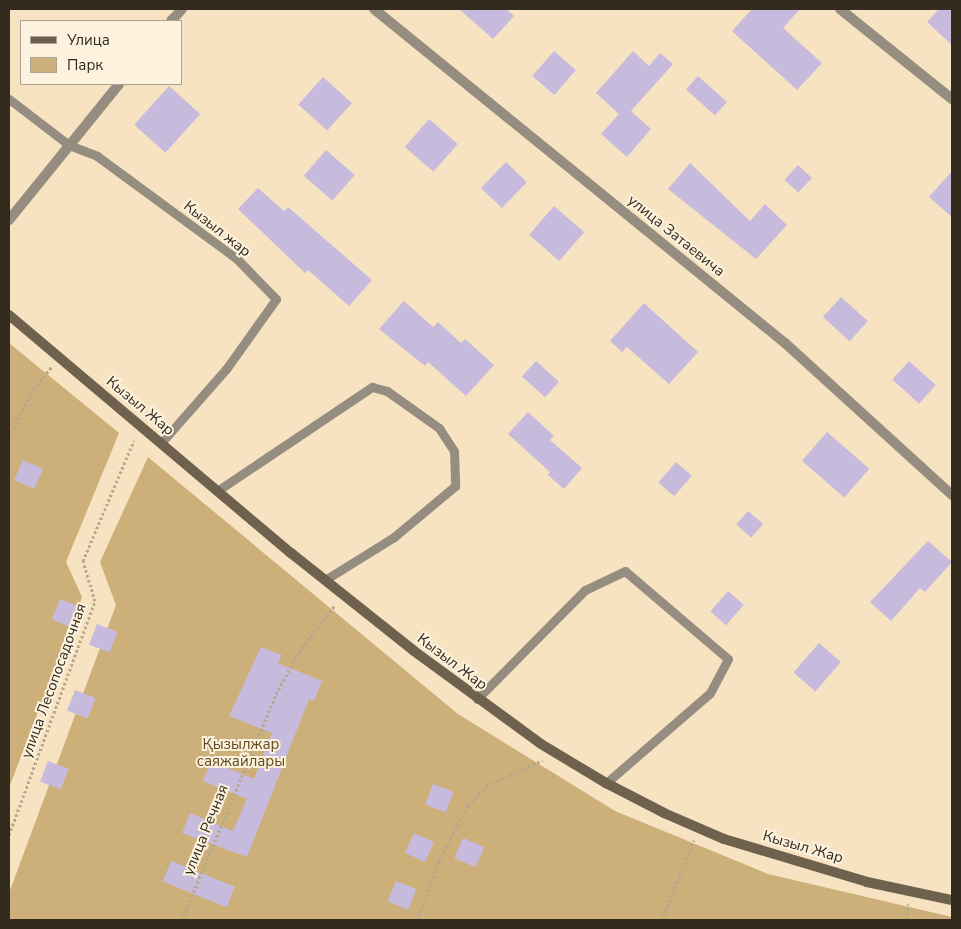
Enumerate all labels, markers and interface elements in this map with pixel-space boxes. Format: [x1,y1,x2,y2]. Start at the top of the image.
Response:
legend [20,20,182,85]
text: Улица [67,30,110,50]
text: Парк [67,55,103,75]
street label: улица Затаевича [624,191,728,281]
street label: Кызыл жар [180,197,254,261]
street label: Кызыл Жар [102,372,178,440]
street label: улица Лесопосадочная [18,601,90,761]
street label: Кызыл Жар [413,630,491,694]
park label: Қызылжар саяжайлары [197,735,285,770]
street label: улица Речная [180,782,232,878]
street label: Кызыл Жар [761,827,845,867]

